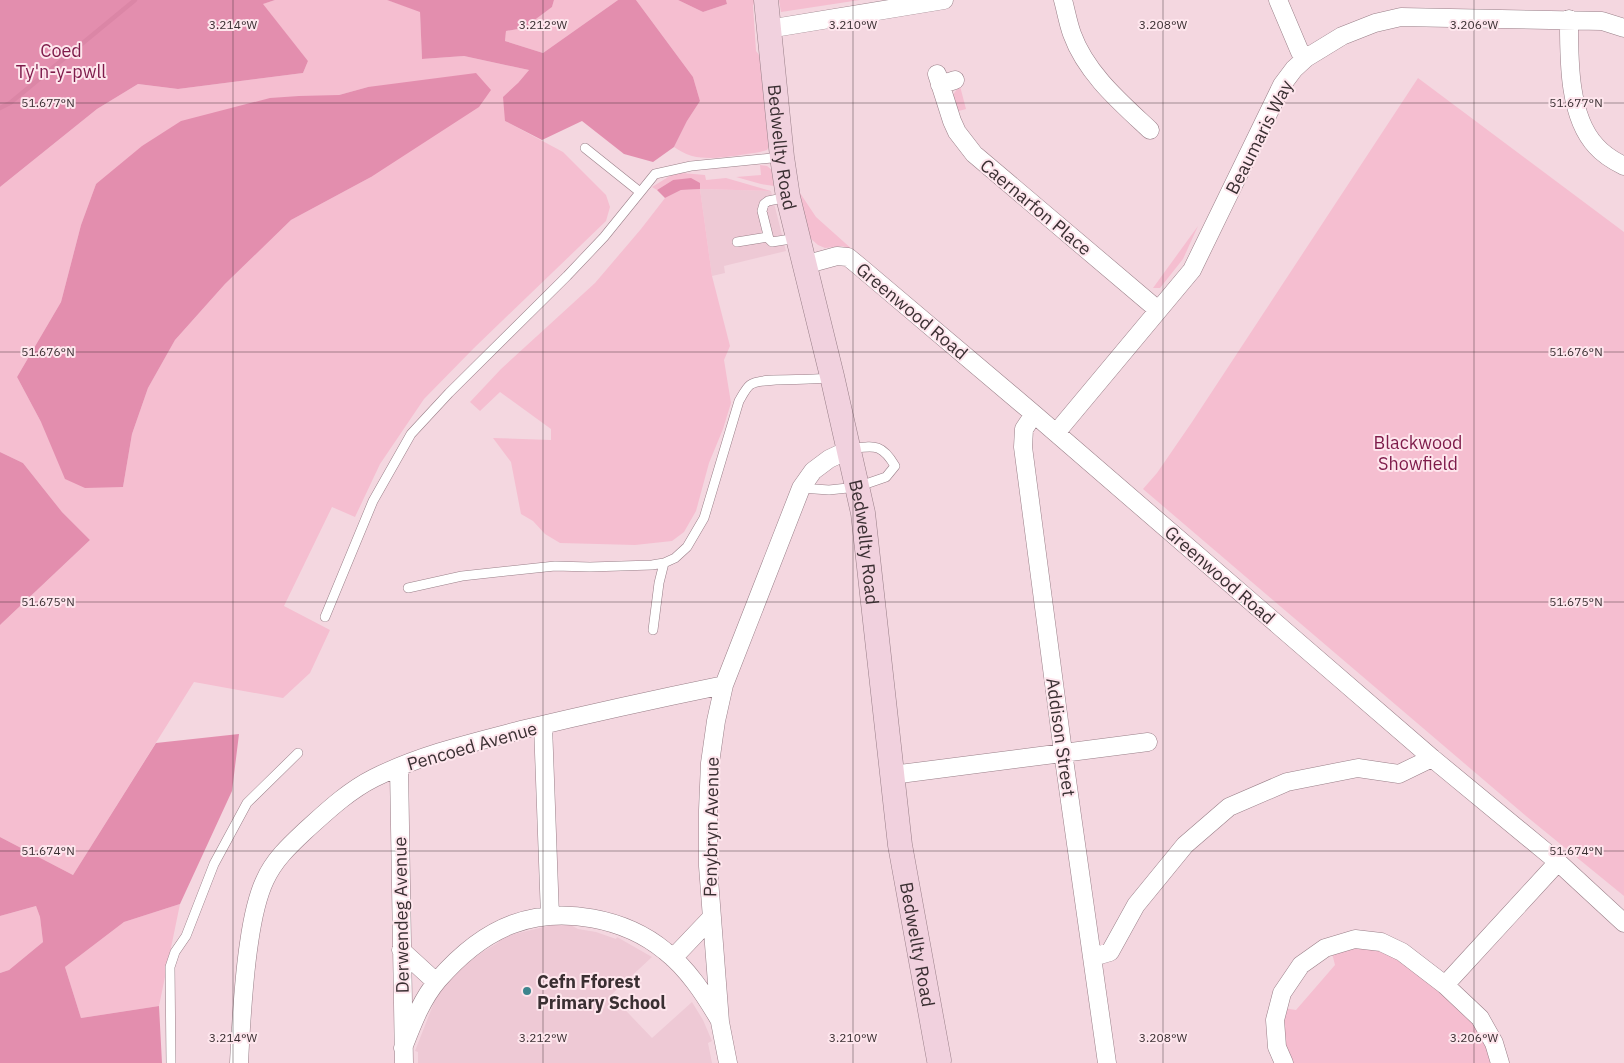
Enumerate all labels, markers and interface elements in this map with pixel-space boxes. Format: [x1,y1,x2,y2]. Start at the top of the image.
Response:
text: 3.214°W [209,17,257,32]
text: 3.212°W [519,17,567,32]
text: 3.210°W [829,17,877,32]
text: 3.208°W [1139,17,1187,32]
text: 3.206°W [1450,17,1498,32]
park label: Coed Ty'n-y-pwll [16,39,106,83]
street label: Beaumaris Way [1220,76,1298,198]
street label: Bedwellty Road [763,83,802,212]
text: 51.677°N [21,95,75,110]
text: 51.677°N [1549,95,1603,110]
street label: Caernarfon Place [976,154,1096,260]
street label: Greenwood Road [851,258,973,364]
text: 51.676°N [21,344,75,359]
text: 51.676°N [1549,344,1603,359]
park label: Blackwood Showfield [1373,431,1463,475]
street label: Bedwellty Road [844,477,885,606]
street label: Greenwood Road [1160,521,1280,629]
text: 51.675°N [21,594,75,609]
text: 51.675°N [1549,594,1603,609]
street label: Addison Street [1041,676,1081,798]
street label: Pencoed Avenue [404,716,540,776]
street label: Penybryn Avenue [698,757,724,897]
street label: Derwendeg Avenue [388,836,414,994]
text: 51.674°N [21,843,75,858]
text: 51.674°N [1549,843,1603,858]
street label: Bedwellty Road [895,880,941,1008]
place label: Cefn Fforest Primary School [537,970,666,1014]
marker: Cefn Fforest Primary School [521,985,533,997]
text: 3.214°W [209,1030,257,1045]
text: 3.212°W [519,1030,567,1045]
text: 3.210°W [829,1030,877,1045]
text: 3.208°W [1139,1030,1187,1045]
text: 3.206°W [1450,1030,1498,1045]

